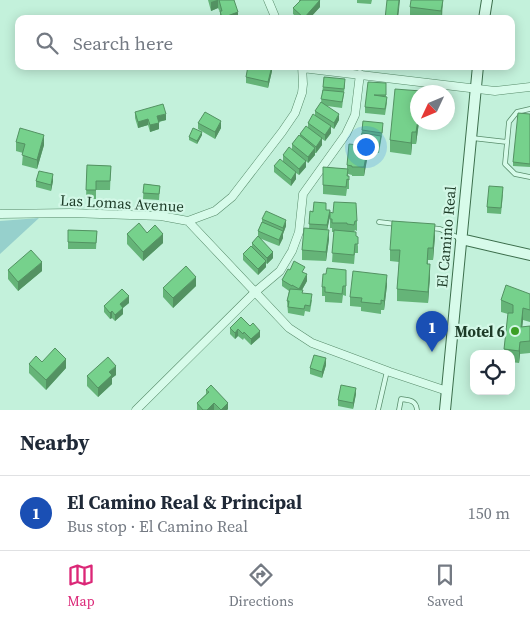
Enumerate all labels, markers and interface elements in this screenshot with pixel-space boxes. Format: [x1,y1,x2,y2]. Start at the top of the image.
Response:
search box [15,15,515,70]
icon: search [33,29,61,57]
text: Search here [73,30,173,56]
north arrow [410,85,455,130]
your location [353,134,379,160]
street label: El Camino Real [431,185,461,289]
street label: Las Lomas Avenue [59,189,185,217]
pin: 1 [416,311,448,352]
place label: Motel 6 [454,321,505,342]
marker: Motel 6 [509,325,521,337]
map controls [470,350,515,395]
button: locate [470,350,515,395]
text: Nearby [20,428,90,457]
text: El Camino Real & Principal [67,489,302,515]
text: 1 [32,502,40,524]
text: 150 m [468,502,510,524]
text: Bus stop · El Camino Real [67,515,248,537]
tab: Map [67,561,95,611]
tab: Directions [229,561,293,611]
tab: Saved [427,561,463,611]

